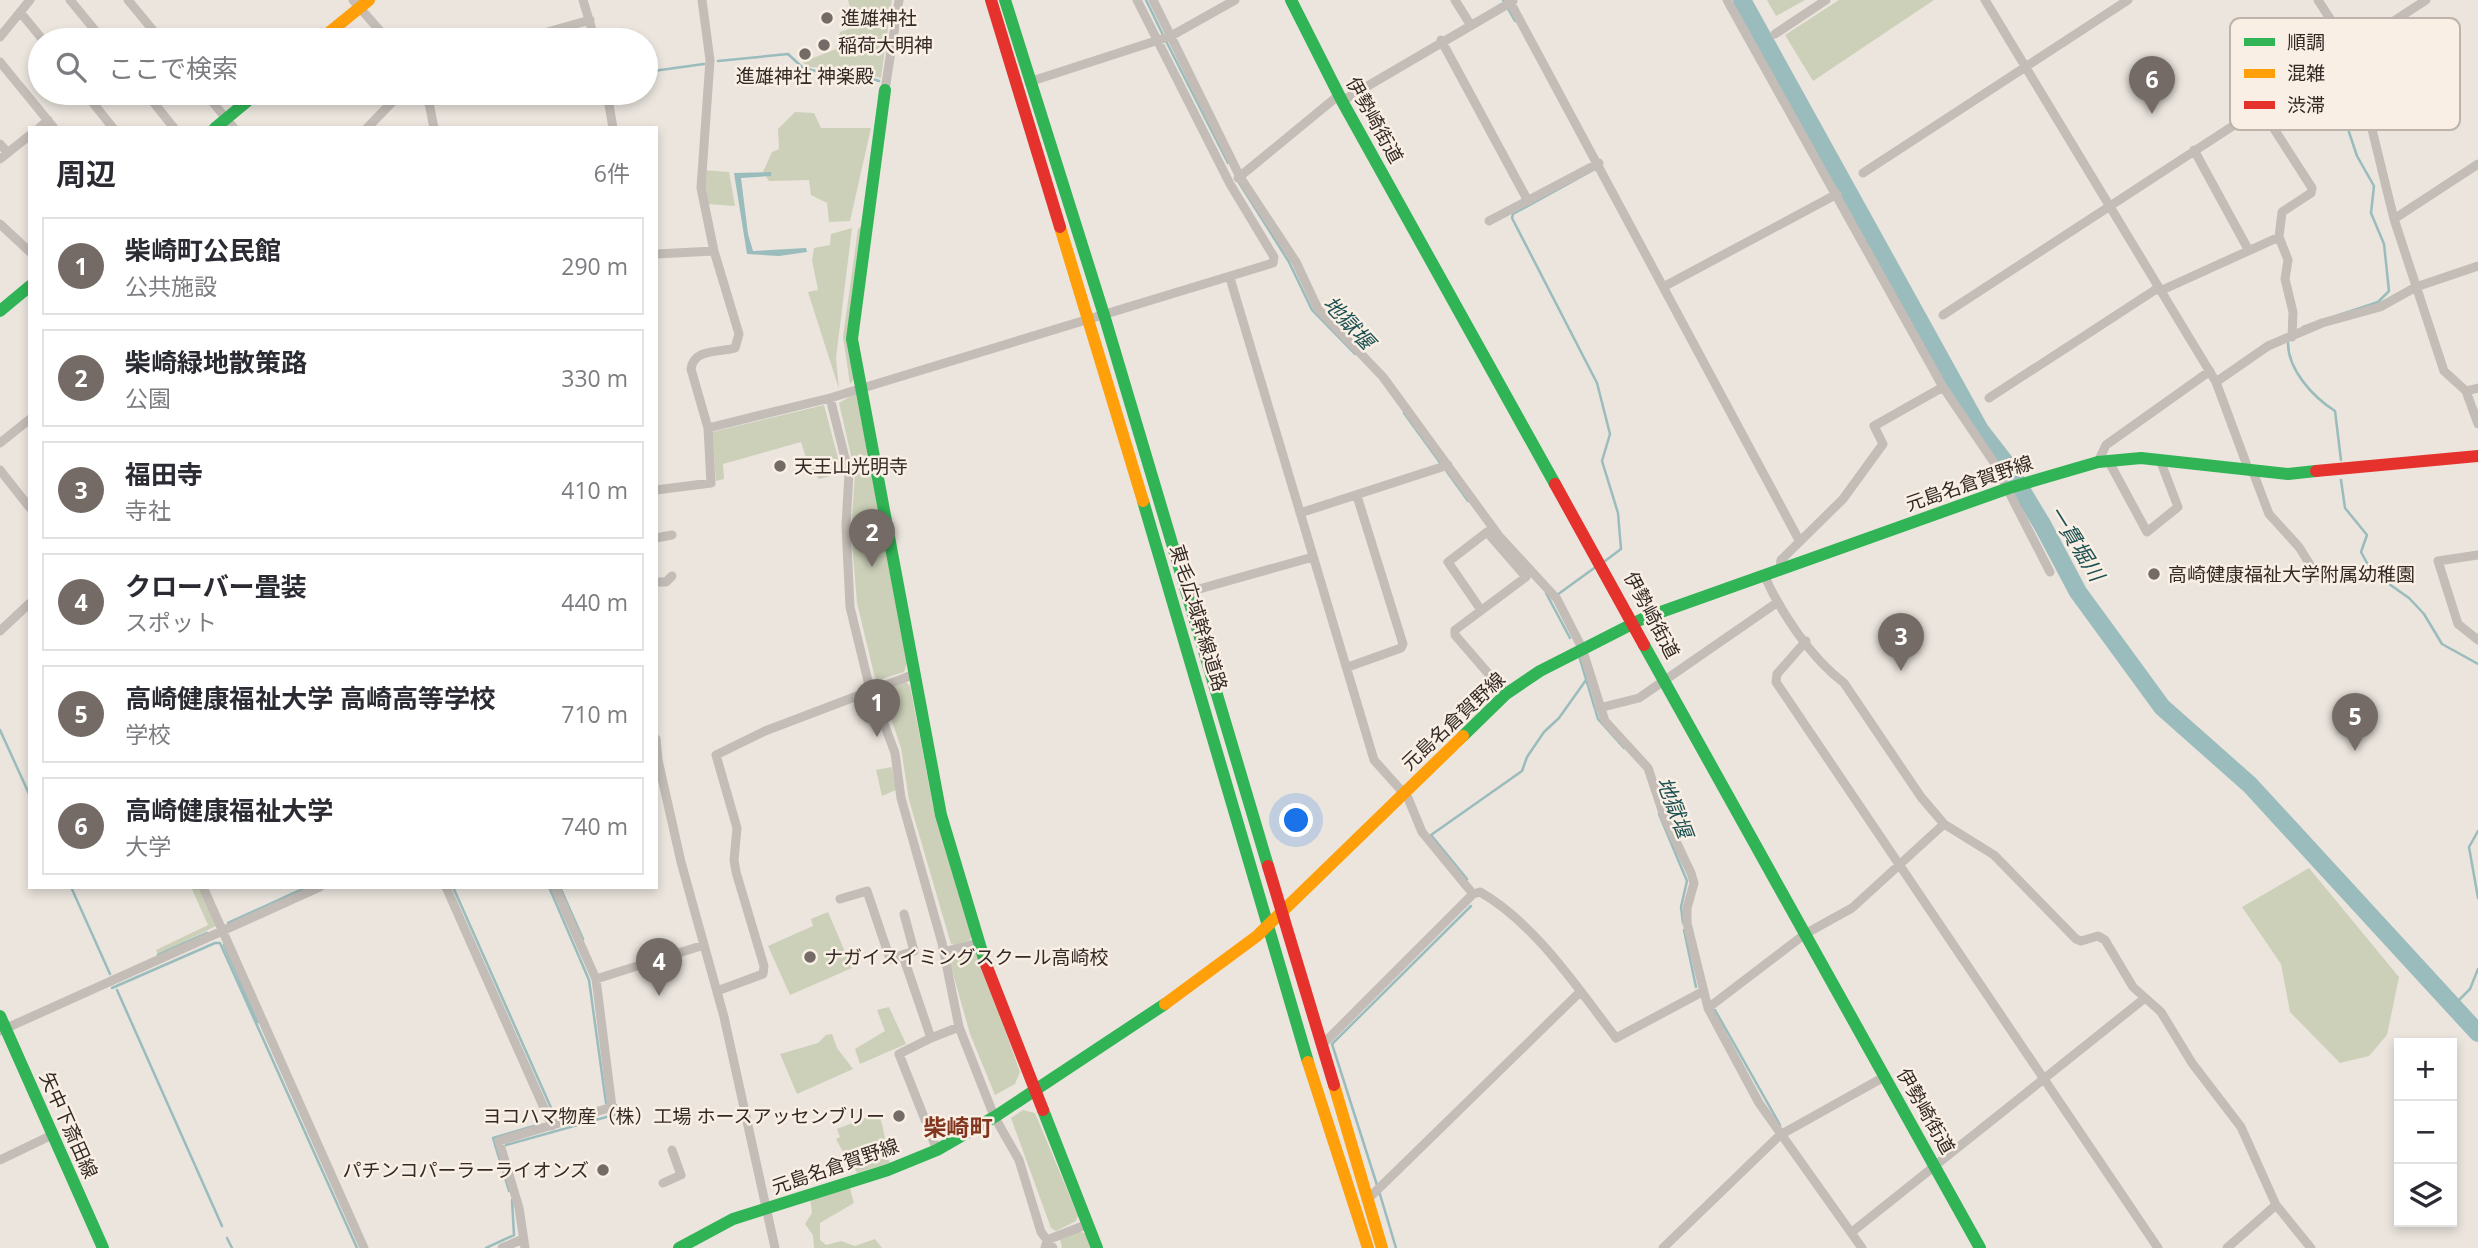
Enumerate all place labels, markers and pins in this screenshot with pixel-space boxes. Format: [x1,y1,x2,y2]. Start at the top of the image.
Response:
place label: 進雄神社 [841,5,917,31]
marker: 進雄神社 [819,10,835,26]
place label: 稲荷大明神 [838,32,933,58]
marker: 稲荷大明神 [816,37,832,53]
marker: 進雄神社 神楽殿 [797,46,813,62]
pin: 6 [2129,56,2175,114]
place label: 進雄神社 神楽殿 [736,63,874,89]
place label: 天王山光明寺 [794,453,908,479]
marker: 天王山光明寺 [772,458,788,474]
pin: 2 [849,509,895,567]
place label: 高崎健康福祉大学附属幼稚園 [2168,561,2415,587]
marker: 高崎健康福祉大学附属幼稚園 [2146,566,2162,582]
pin: 3 [1878,613,1924,671]
pin: 1 [854,679,900,737]
pin: 5 [2332,693,2378,751]
pin: 4 [636,938,682,996]
place label: ナガイスイミングスクール高崎校 [824,944,1108,970]
marker: ナガイスイミングスクール高崎校 [802,949,818,965]
place label: ヨコハマ物産（株）工場 ホースアッセンブリー [483,1103,885,1129]
marker: ヨコハマ物産（株）工場 ホースアッセンブリー [891,1108,907,1124]
place label: パチンコパーラーライオンズ [342,1157,589,1183]
marker: パチンコパーラーライオンズ [595,1162,611,1178]

